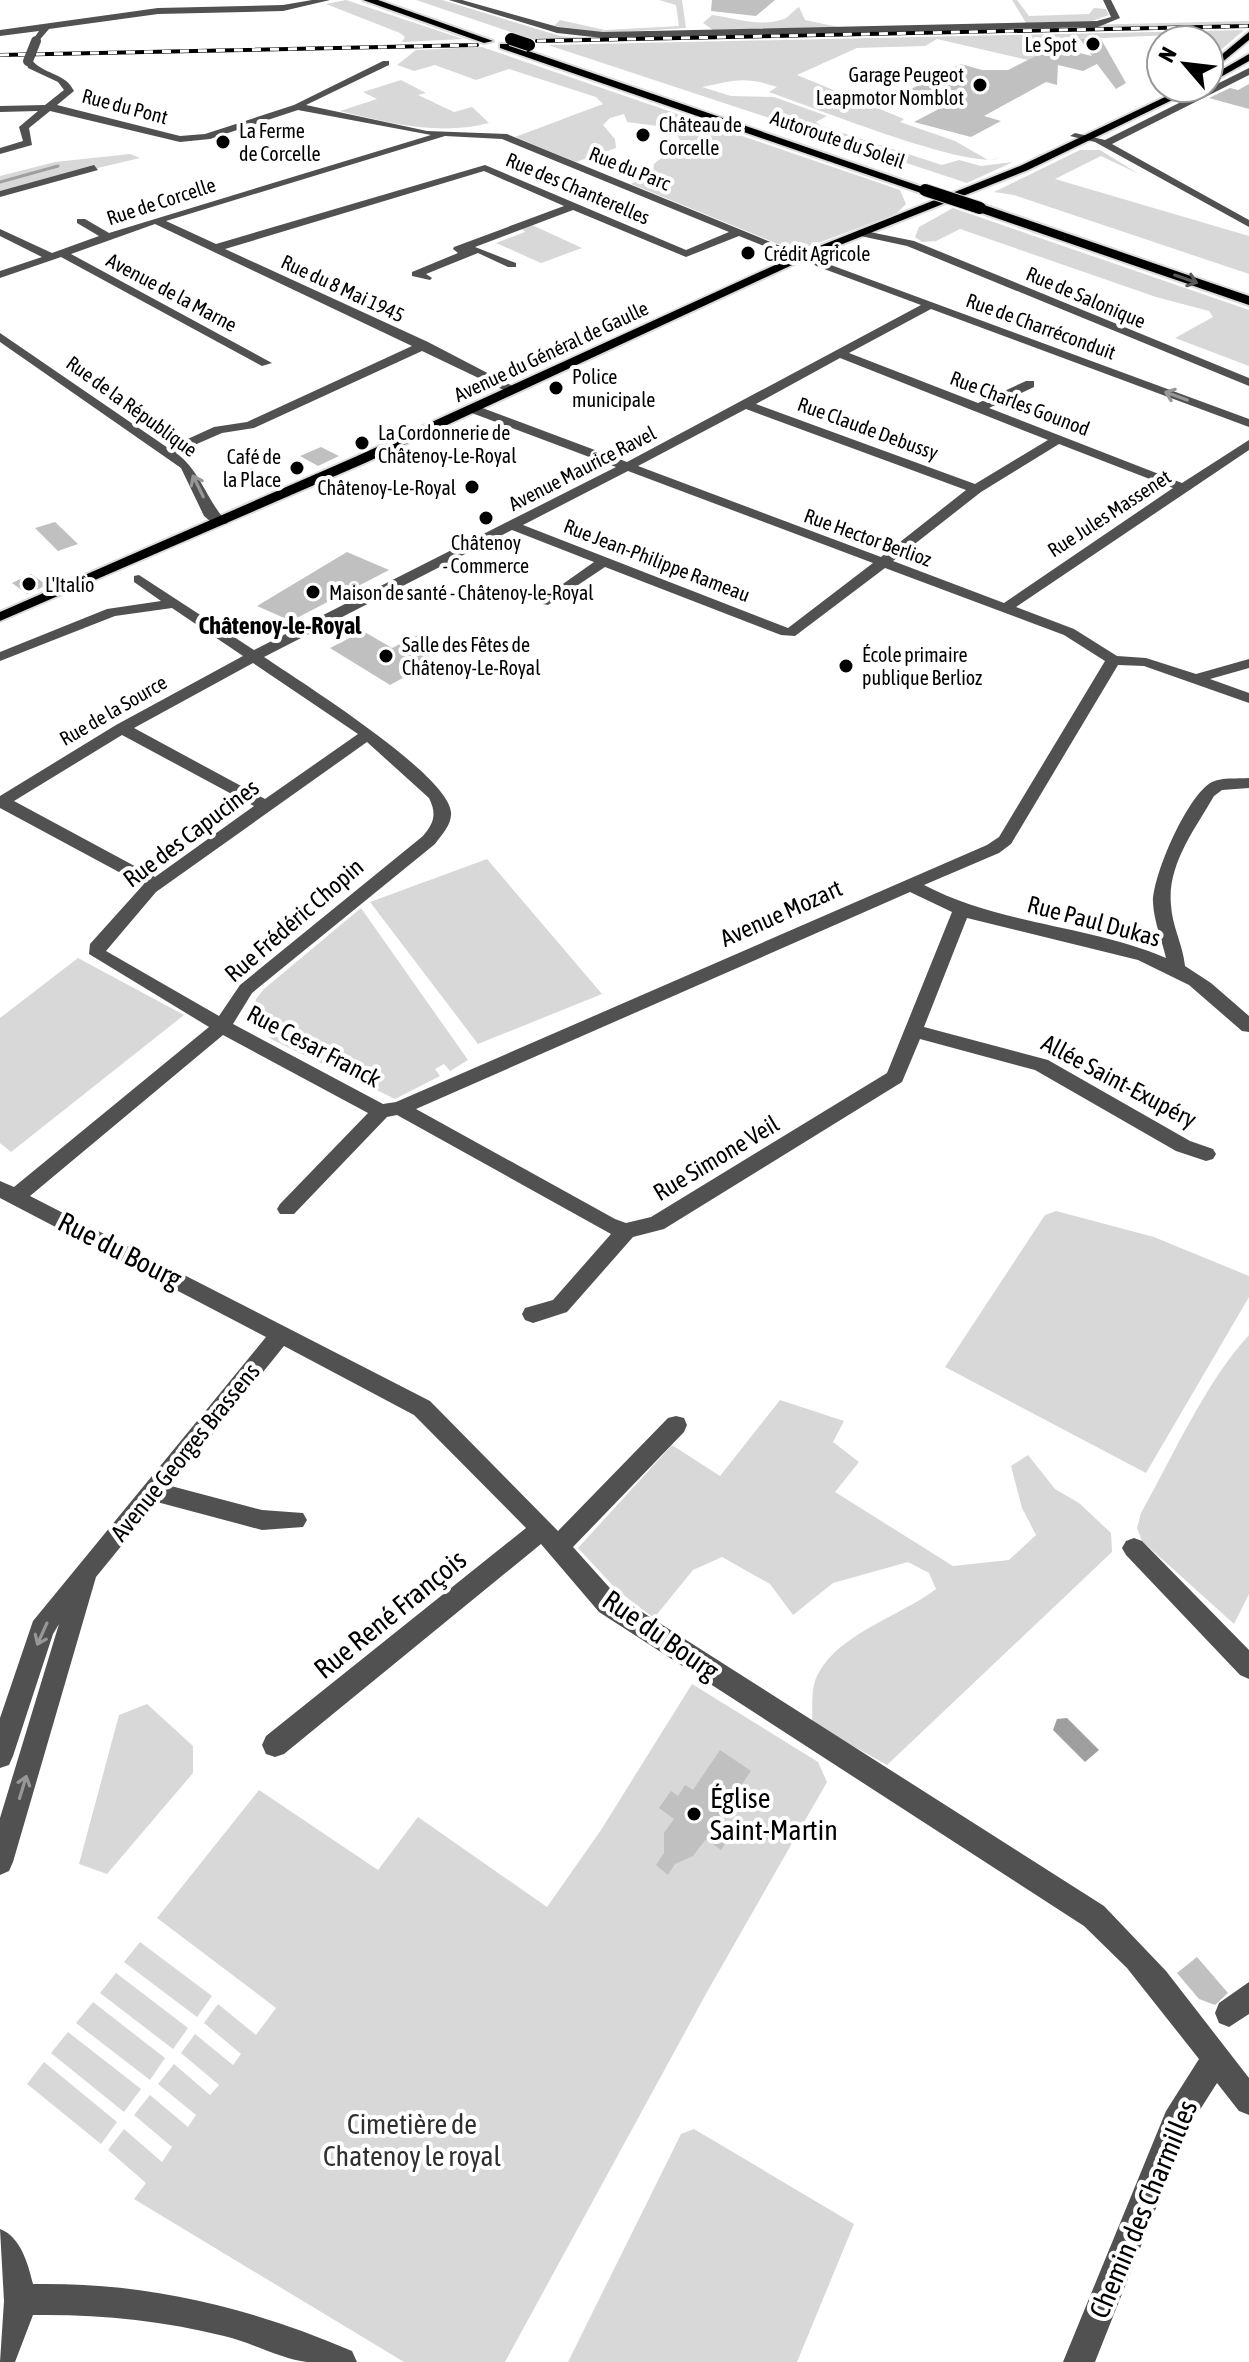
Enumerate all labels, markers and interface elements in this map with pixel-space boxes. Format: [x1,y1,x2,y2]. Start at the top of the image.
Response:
north arrow [1145,24,1225,104]
place label: Le Spot [1024,33,1077,56]
marker: Le Spot [1084,35,1102,53]
text: N [1153,43,1182,66]
place label: Garage Peugeot Leapmotor Nomblot [816,63,964,109]
marker: Garage Peugeot Leapmotor Nomblot [971,76,989,94]
street label: Rue du Pont [80,84,171,129]
street label: Autoroute du Soleil [768,105,909,173]
place label: Château de Corcelle [659,113,742,159]
place label: La Ferme de Corcelle [239,119,321,165]
marker: Château de Corcelle [634,126,652,144]
marker: La Ferme de Corcelle [214,133,232,151]
street label: Rue du Parc [586,141,674,195]
street label: Rue des Chanterelles [503,147,653,229]
street label: Rue de Corcelle [104,173,218,229]
place label: Crédit Agricole [764,242,870,265]
marker: Crédit Agricole [739,244,757,262]
street label: Avenue de la Marne [103,248,241,336]
street label: Rue du 8 Mai 1945 [278,249,408,327]
street label: Rue de Salonique [1023,262,1149,332]
one-way arrow [1174,272,1199,287]
street label: Rue de Charréconduit [963,288,1119,364]
street label: Avenue du Général de Gaulle [450,296,652,406]
street label: Rue de la République [62,351,202,461]
place label: Police municipale [572,365,655,411]
street label: Rue Charles Gounod [947,366,1093,440]
marker: Police municipale [547,379,565,397]
one-way arrow [1163,388,1188,403]
street label: Rue Claude Debussy [795,392,941,464]
place label: La Cordonnerie de Châtenoy-Le-Royal [378,421,517,467]
street label: Avenue Maurice Ravel [505,421,660,515]
marker: La Cordonnerie de Châtenoy-Le-Royal [353,434,371,452]
place label: Café de la Place [223,445,281,491]
marker: Café de la Place [288,459,306,477]
street label: Rue Jules Massenet [1043,465,1175,561]
one-way arrow [190,474,205,498]
place label: Châtenoy-Le-Royal [318,476,457,499]
marker: Châtenoy-Le-Royal [463,478,481,496]
street label: Rue Hector Berlioz [801,503,935,571]
marker: Châtenoy - Commerce [477,509,495,527]
street label: Rue Jean-Philippe Rameau [561,514,753,606]
place label: Châtenoy - Commerce [443,531,529,577]
place label: L'Italio [45,573,94,596]
marker: L'Italio [20,575,38,593]
place label: Maison de santé - Châtenoy-le-Royal [329,581,594,604]
marker: Maison de santé - Châtenoy-le-Royal [304,583,322,601]
district label: Châtenoy-le-Royal [199,612,362,639]
place label: Salle des Fêtes de Châtenoy-Le-Royal [402,633,541,679]
place label: École primaire publique Berlioz [862,643,982,689]
marker: Salle des Fêtes de Châtenoy-Le-Royal [377,647,395,665]
marker: École primaire publique Berlioz [837,657,855,675]
street label: Rue de la Source [55,670,171,750]
street label: Rue des Capucines [118,773,264,893]
street label: Rue Frédéric Chopin [219,853,369,987]
street label: Avenue Mozart [716,874,846,952]
street label: Rue Paul Dukas [1024,890,1164,952]
street label: Rue Cesar Franck [243,999,386,1093]
street label: Allée Saint-Exupéry [1037,1029,1201,1133]
street label: Rue Simone Veil [648,1110,784,1206]
street label: Rue du Bourg [53,1205,187,1295]
street label: Avenue Georges Brassens [105,1358,265,1546]
street label: Rue René François [308,1543,472,1685]
street label: Rue du Bourg [597,1583,725,1687]
one-way arrow [34,1621,49,1645]
one-way arrow [16,1775,31,1801]
place label: Église Saint-Martin [710,1782,838,1846]
marker: Église Saint-Martin [685,1805,703,1823]
street label: Chemin des Charmilles [1083,2095,1203,2323]
park label: Cimetière de Chatenoy le royal [323,2108,502,2172]

